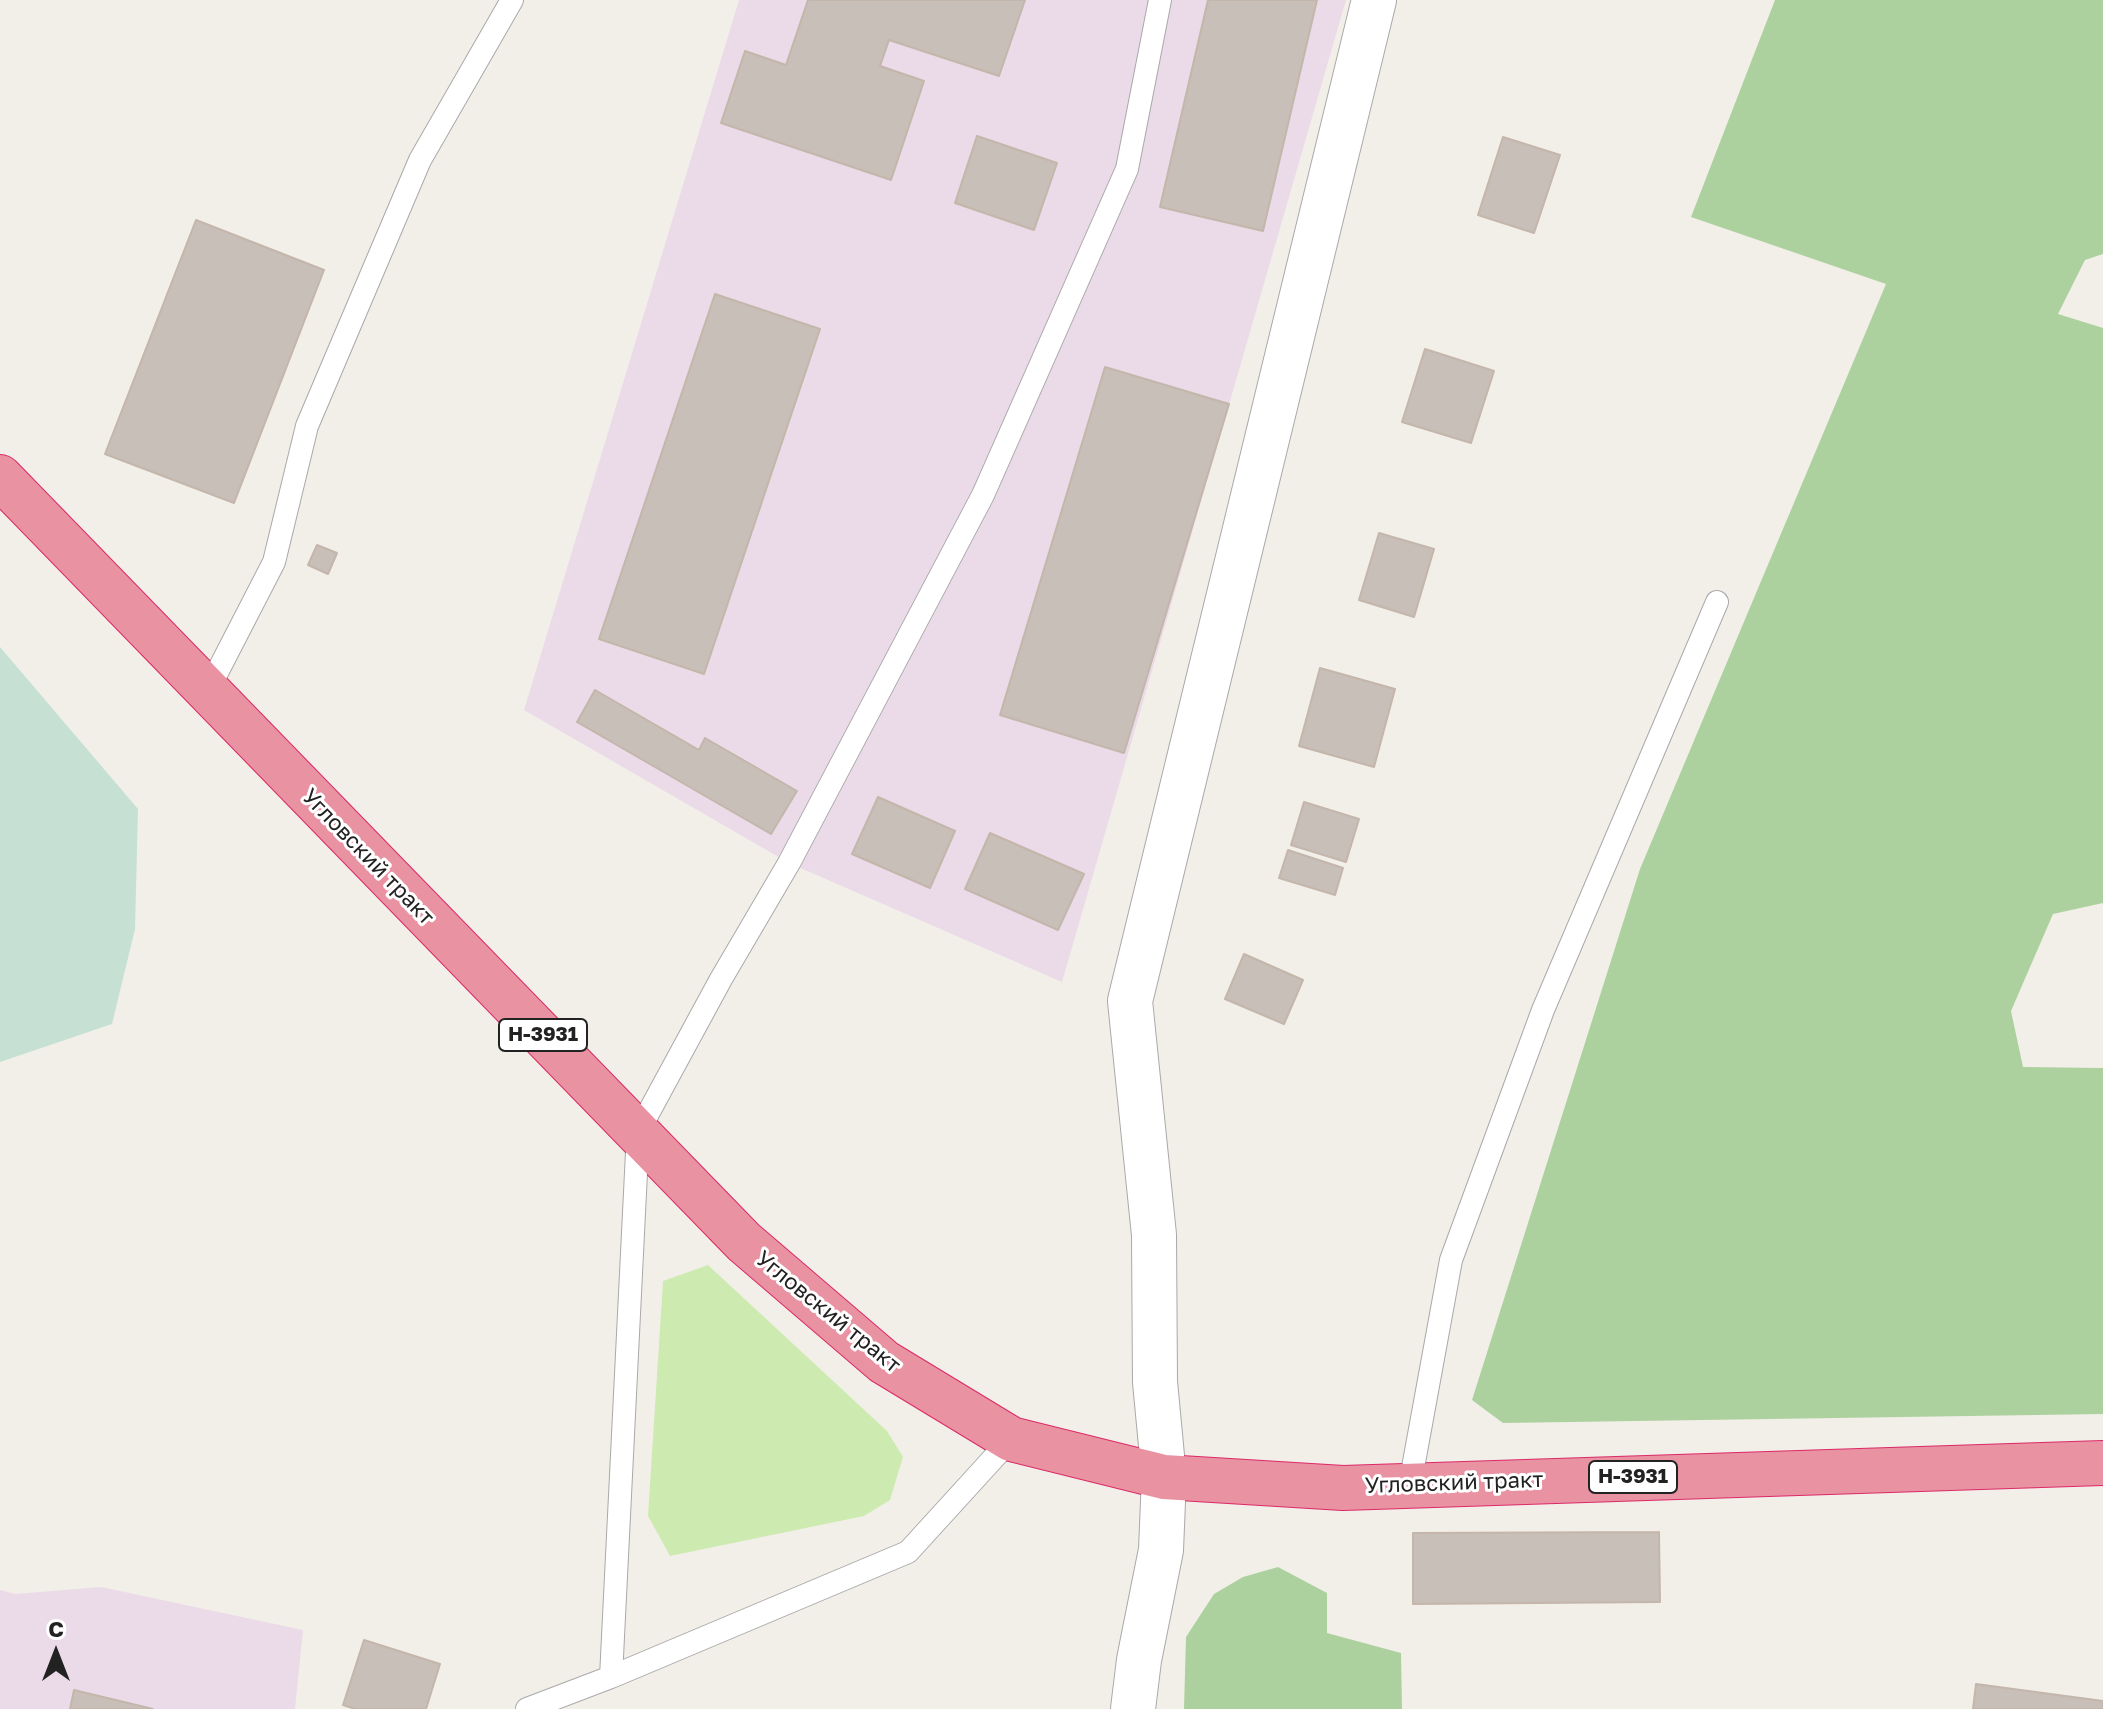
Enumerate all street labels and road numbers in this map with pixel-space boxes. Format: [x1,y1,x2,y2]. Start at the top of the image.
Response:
street label: Угловский тракт [296,784,440,930]
road number: Н-3931 [499,1019,587,1051]
street label: Угловский тракт [750,1245,906,1379]
road number: Н-3931 [1589,1461,1677,1493]
street label: Угловский тракт [1364,1467,1544,1499]

